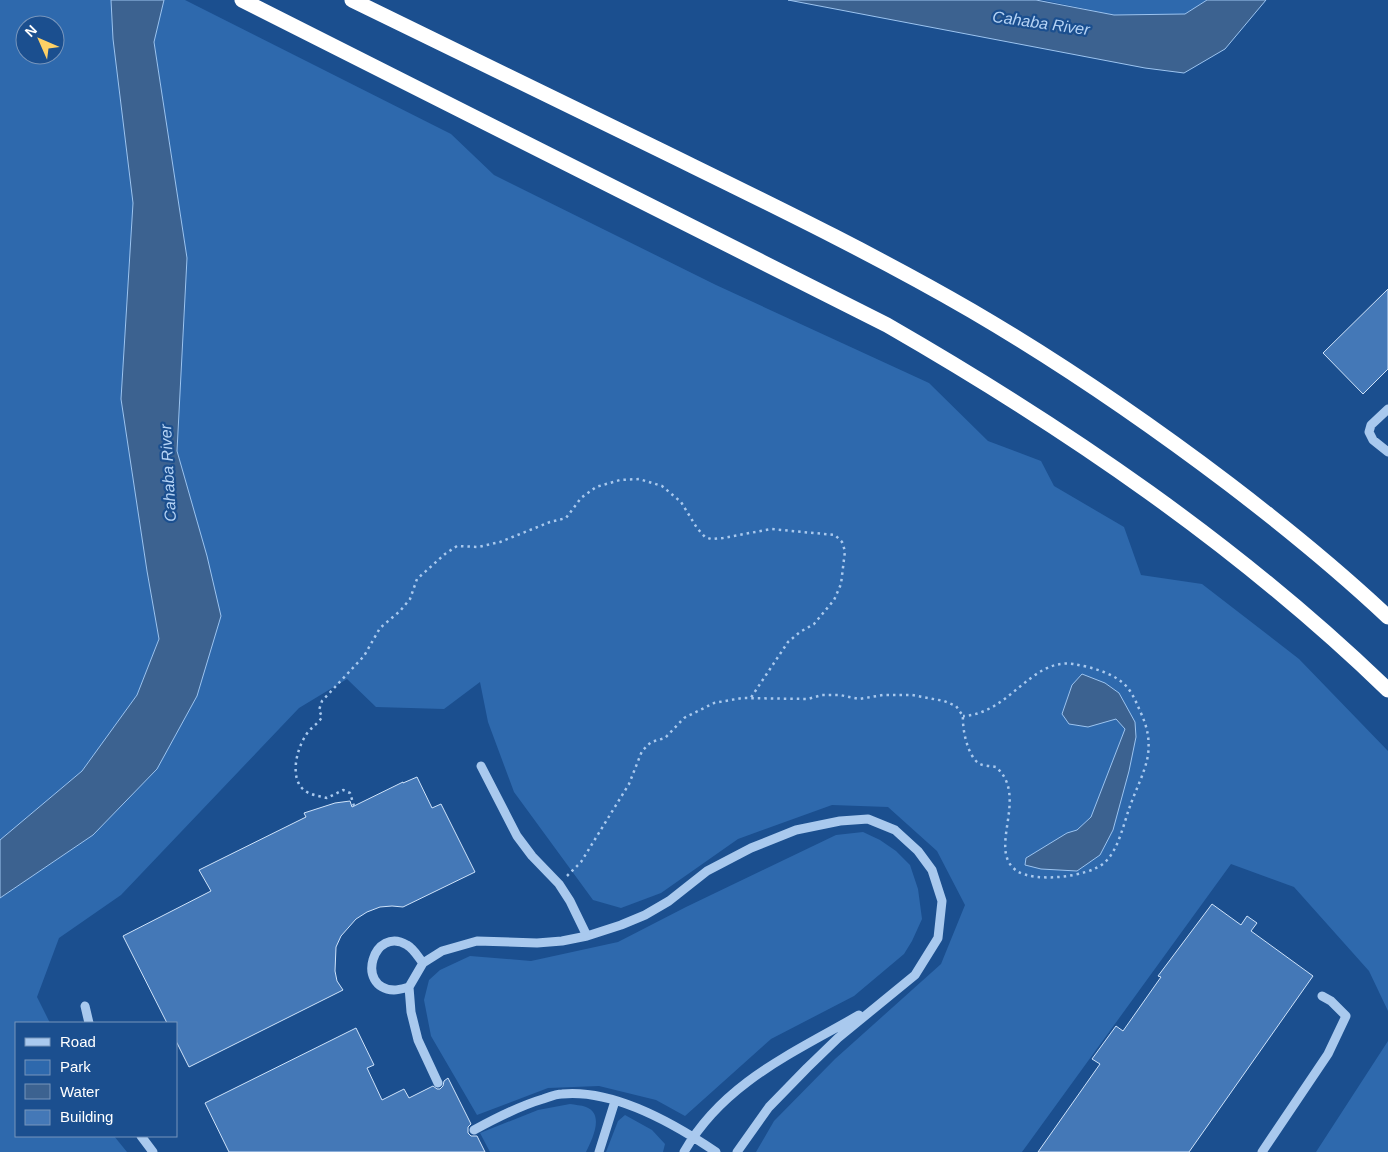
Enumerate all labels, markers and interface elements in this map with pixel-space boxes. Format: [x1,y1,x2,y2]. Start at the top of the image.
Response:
water label: Cahaba River [991,8,1091,38]
north arrow [15,15,65,65]
text: N [22,22,40,40]
water label: Cahaba River [157,423,179,522]
legend [15,1022,178,1137]
text: Road [60,1033,96,1050]
text: Park [60,1058,91,1075]
text: Water [60,1083,99,1100]
text: Building [60,1108,113,1125]

